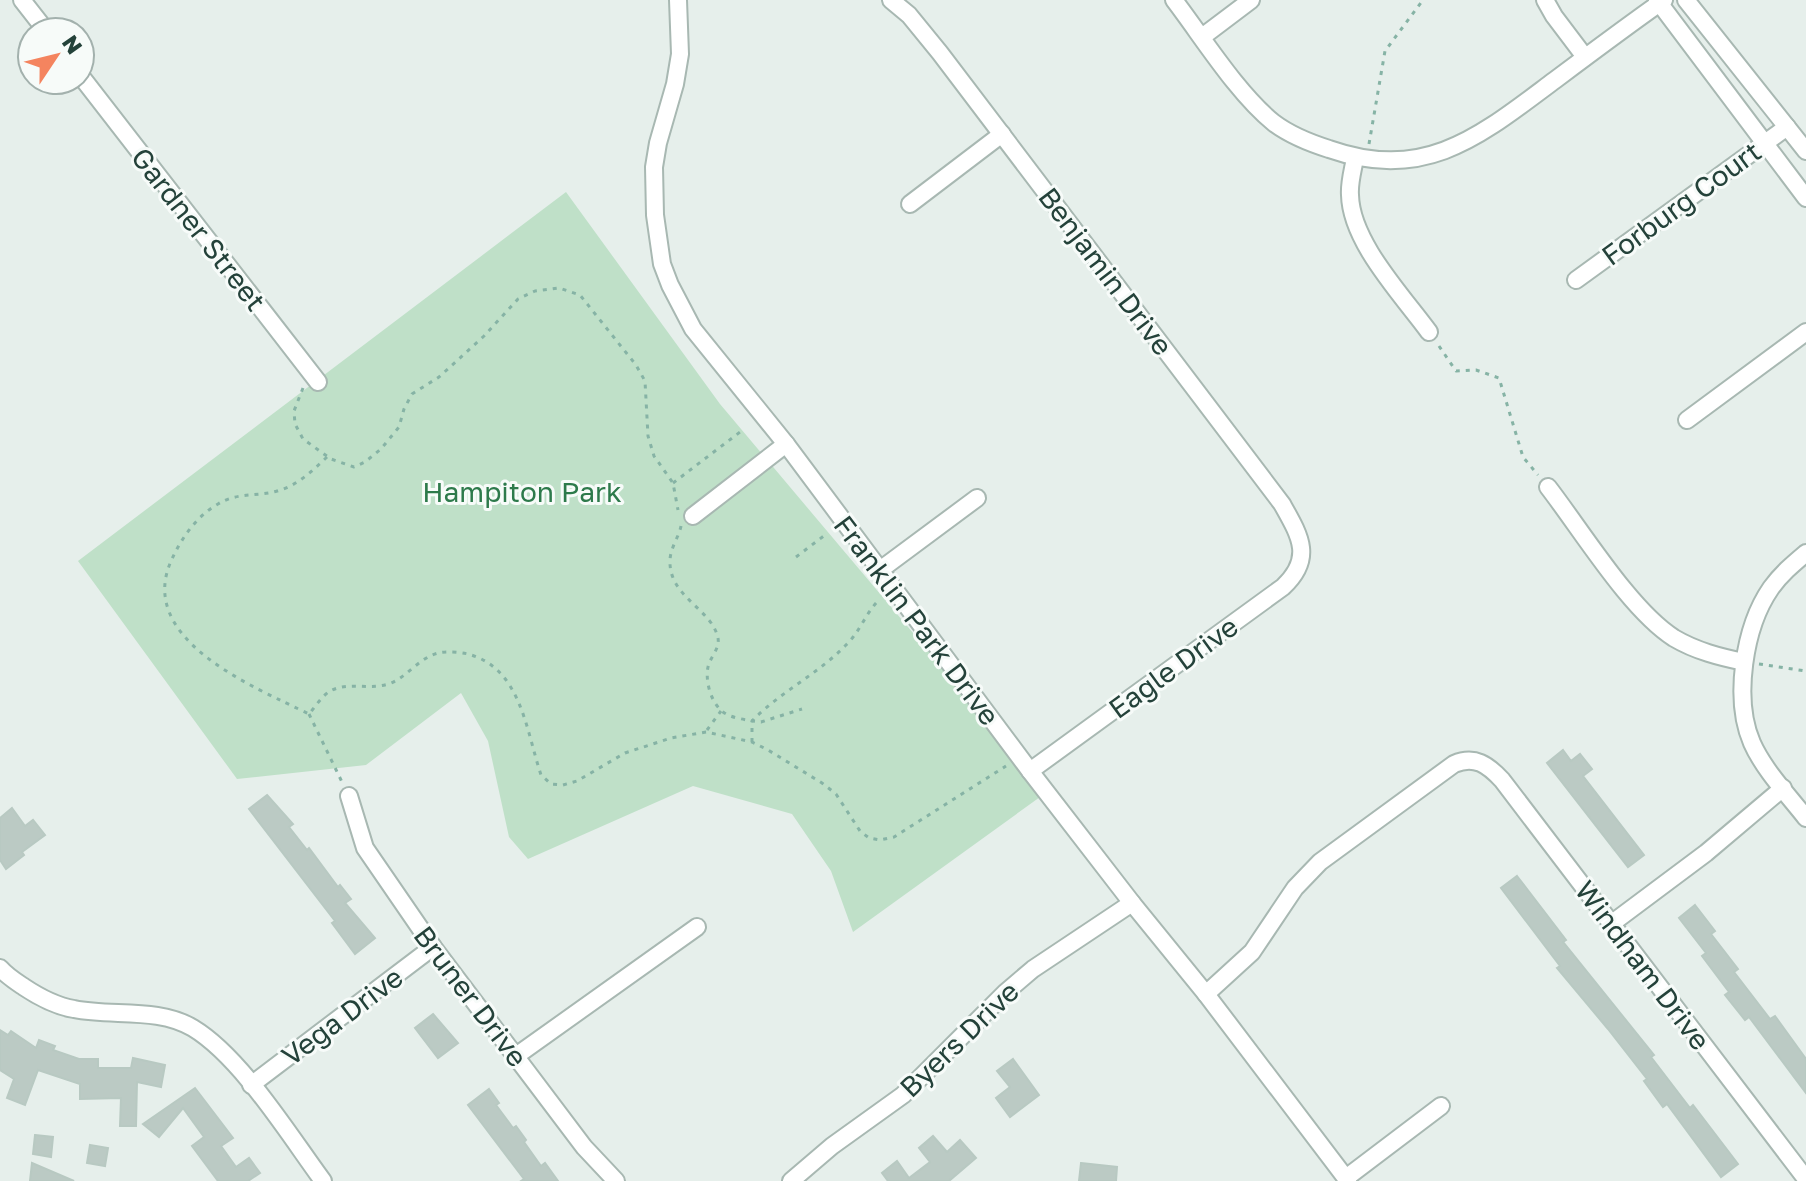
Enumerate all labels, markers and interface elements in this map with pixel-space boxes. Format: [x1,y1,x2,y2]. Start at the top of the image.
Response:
north arrow [16,16,96,96]
text: N [57,30,89,59]
street label: Forburg Court [1595,134,1767,272]
street label: Gardner Street [125,141,273,317]
street label: Benjamin Drive [1032,181,1180,361]
park label: Hampiton Park [422,475,622,508]
street label: Franklin Park Drive [827,509,1007,731]
street label: Eagle Drive [1102,609,1244,725]
street label: Windham Drive [1569,874,1717,1056]
street label: Bruner Drive [407,919,535,1073]
street label: Vega Drive [275,960,409,1072]
street label: Byers Drive [893,974,1025,1104]

